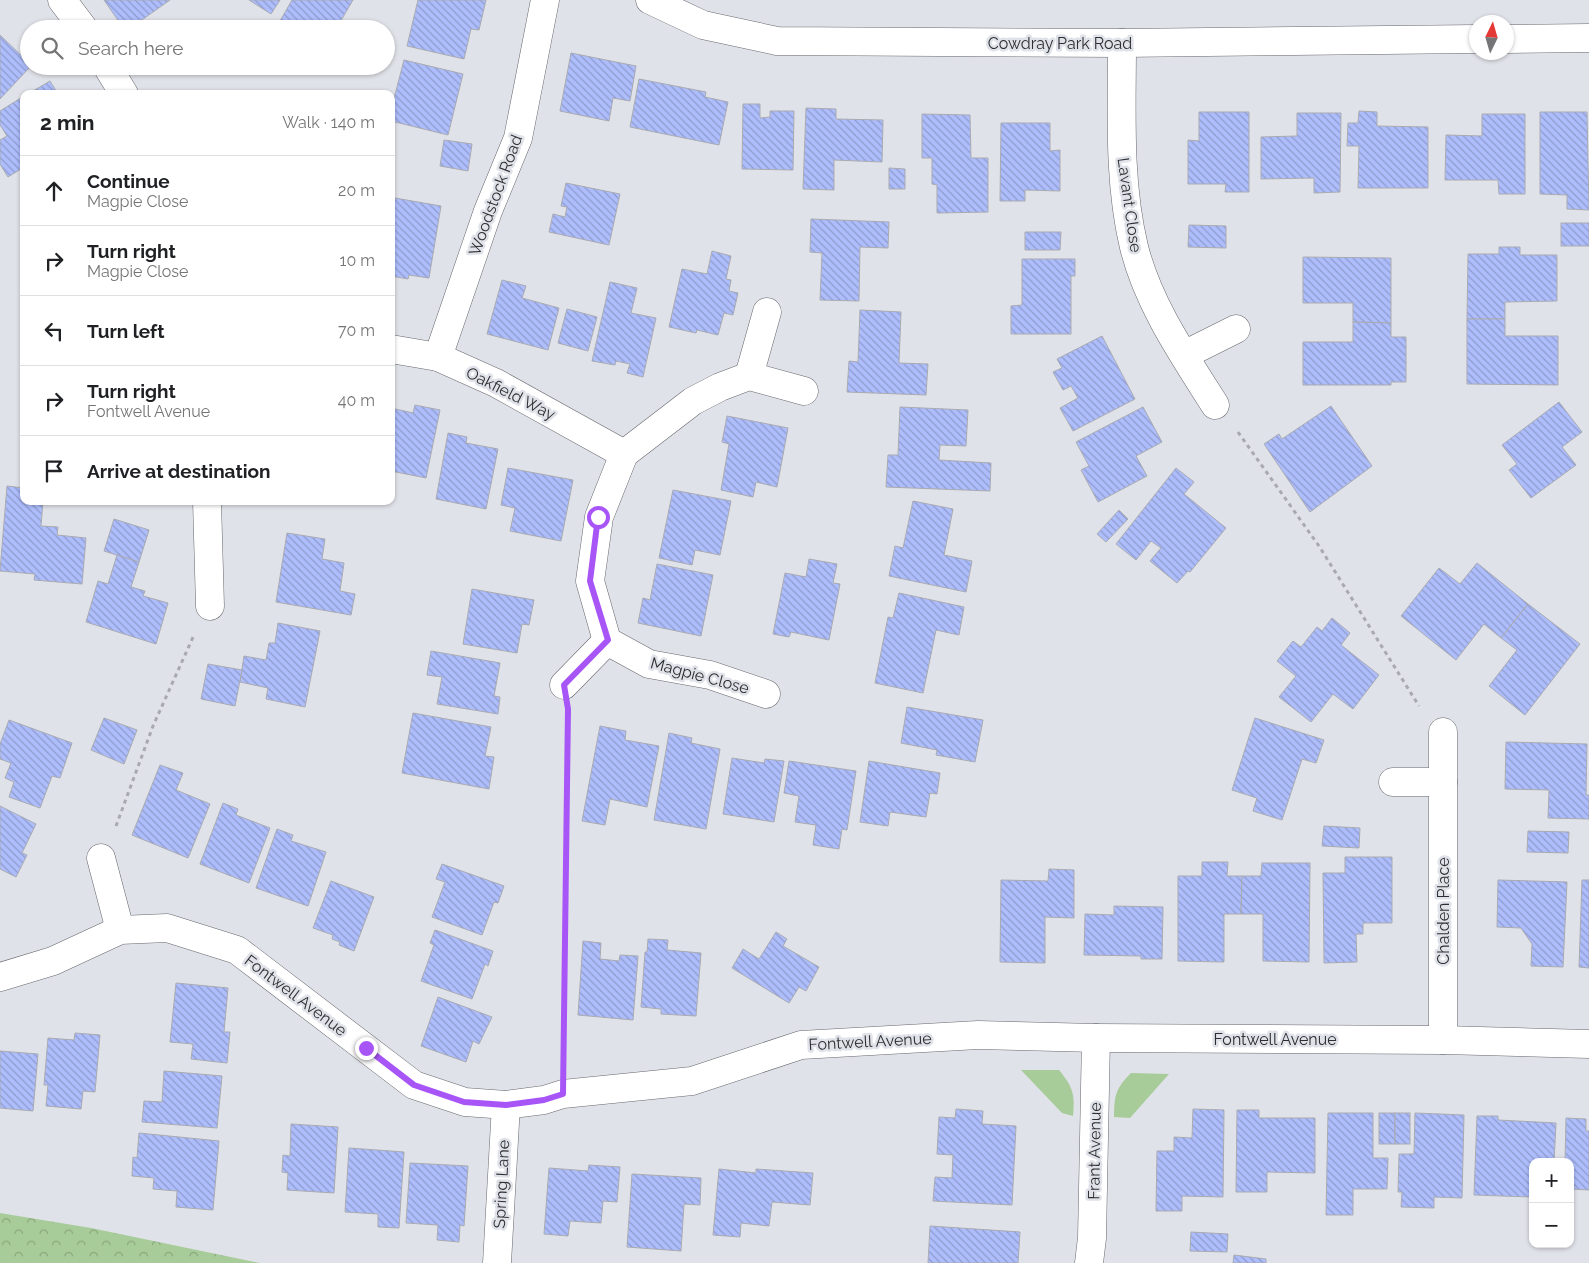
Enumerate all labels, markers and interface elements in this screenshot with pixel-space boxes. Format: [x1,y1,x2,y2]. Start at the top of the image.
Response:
north arrow [1469,15,1514,60]
search box [20,20,395,75]
icon: search [38,34,66,62]
street label: Cowdray Park Road [988,34,1132,53]
text: Search here [78,37,184,59]
text: 2 min [40,110,94,135]
text: Walk · 140 m [282,113,375,132]
street label: Woodstock Road [465,132,526,258]
street label: Lavant Close [1113,156,1146,254]
text: Continue [87,170,170,192]
icon: ahead [40,177,68,205]
text: 20 m [338,181,375,200]
text: Magpie Close [87,192,188,211]
text: Turn right [87,240,176,262]
icon: right [40,247,68,275]
text: 10 m [340,251,375,270]
text: Magpie Close [87,262,188,281]
icon: left [40,317,68,345]
text: Turn left [87,320,164,342]
text: 70 m [338,321,375,340]
street label: Oakfield Way [463,363,559,424]
text: Turn right [87,380,176,402]
icon: right [40,387,68,415]
text: 40 m [338,391,375,410]
text: Fontwell Avenue [87,402,210,421]
icon: arrive [40,457,68,485]
text: Arrive at destination [87,460,271,482]
route start [587,506,610,529]
street label: Magpie Close [648,653,751,698]
street label: Chalden Place [1434,857,1453,965]
street label: Fontwell Avenue [241,951,351,1040]
street label: Fontwell Avenue [808,1029,932,1054]
street label: Fontwell Avenue [1213,1030,1337,1049]
route end [355,1037,378,1060]
street label: Frant Avenue [1084,1102,1105,1200]
street label: Spring Lane [490,1139,513,1229]
map controls [1529,1158,1574,1248]
button: + [1529,1158,1574,1203]
button: − [1529,1203,1574,1248]

